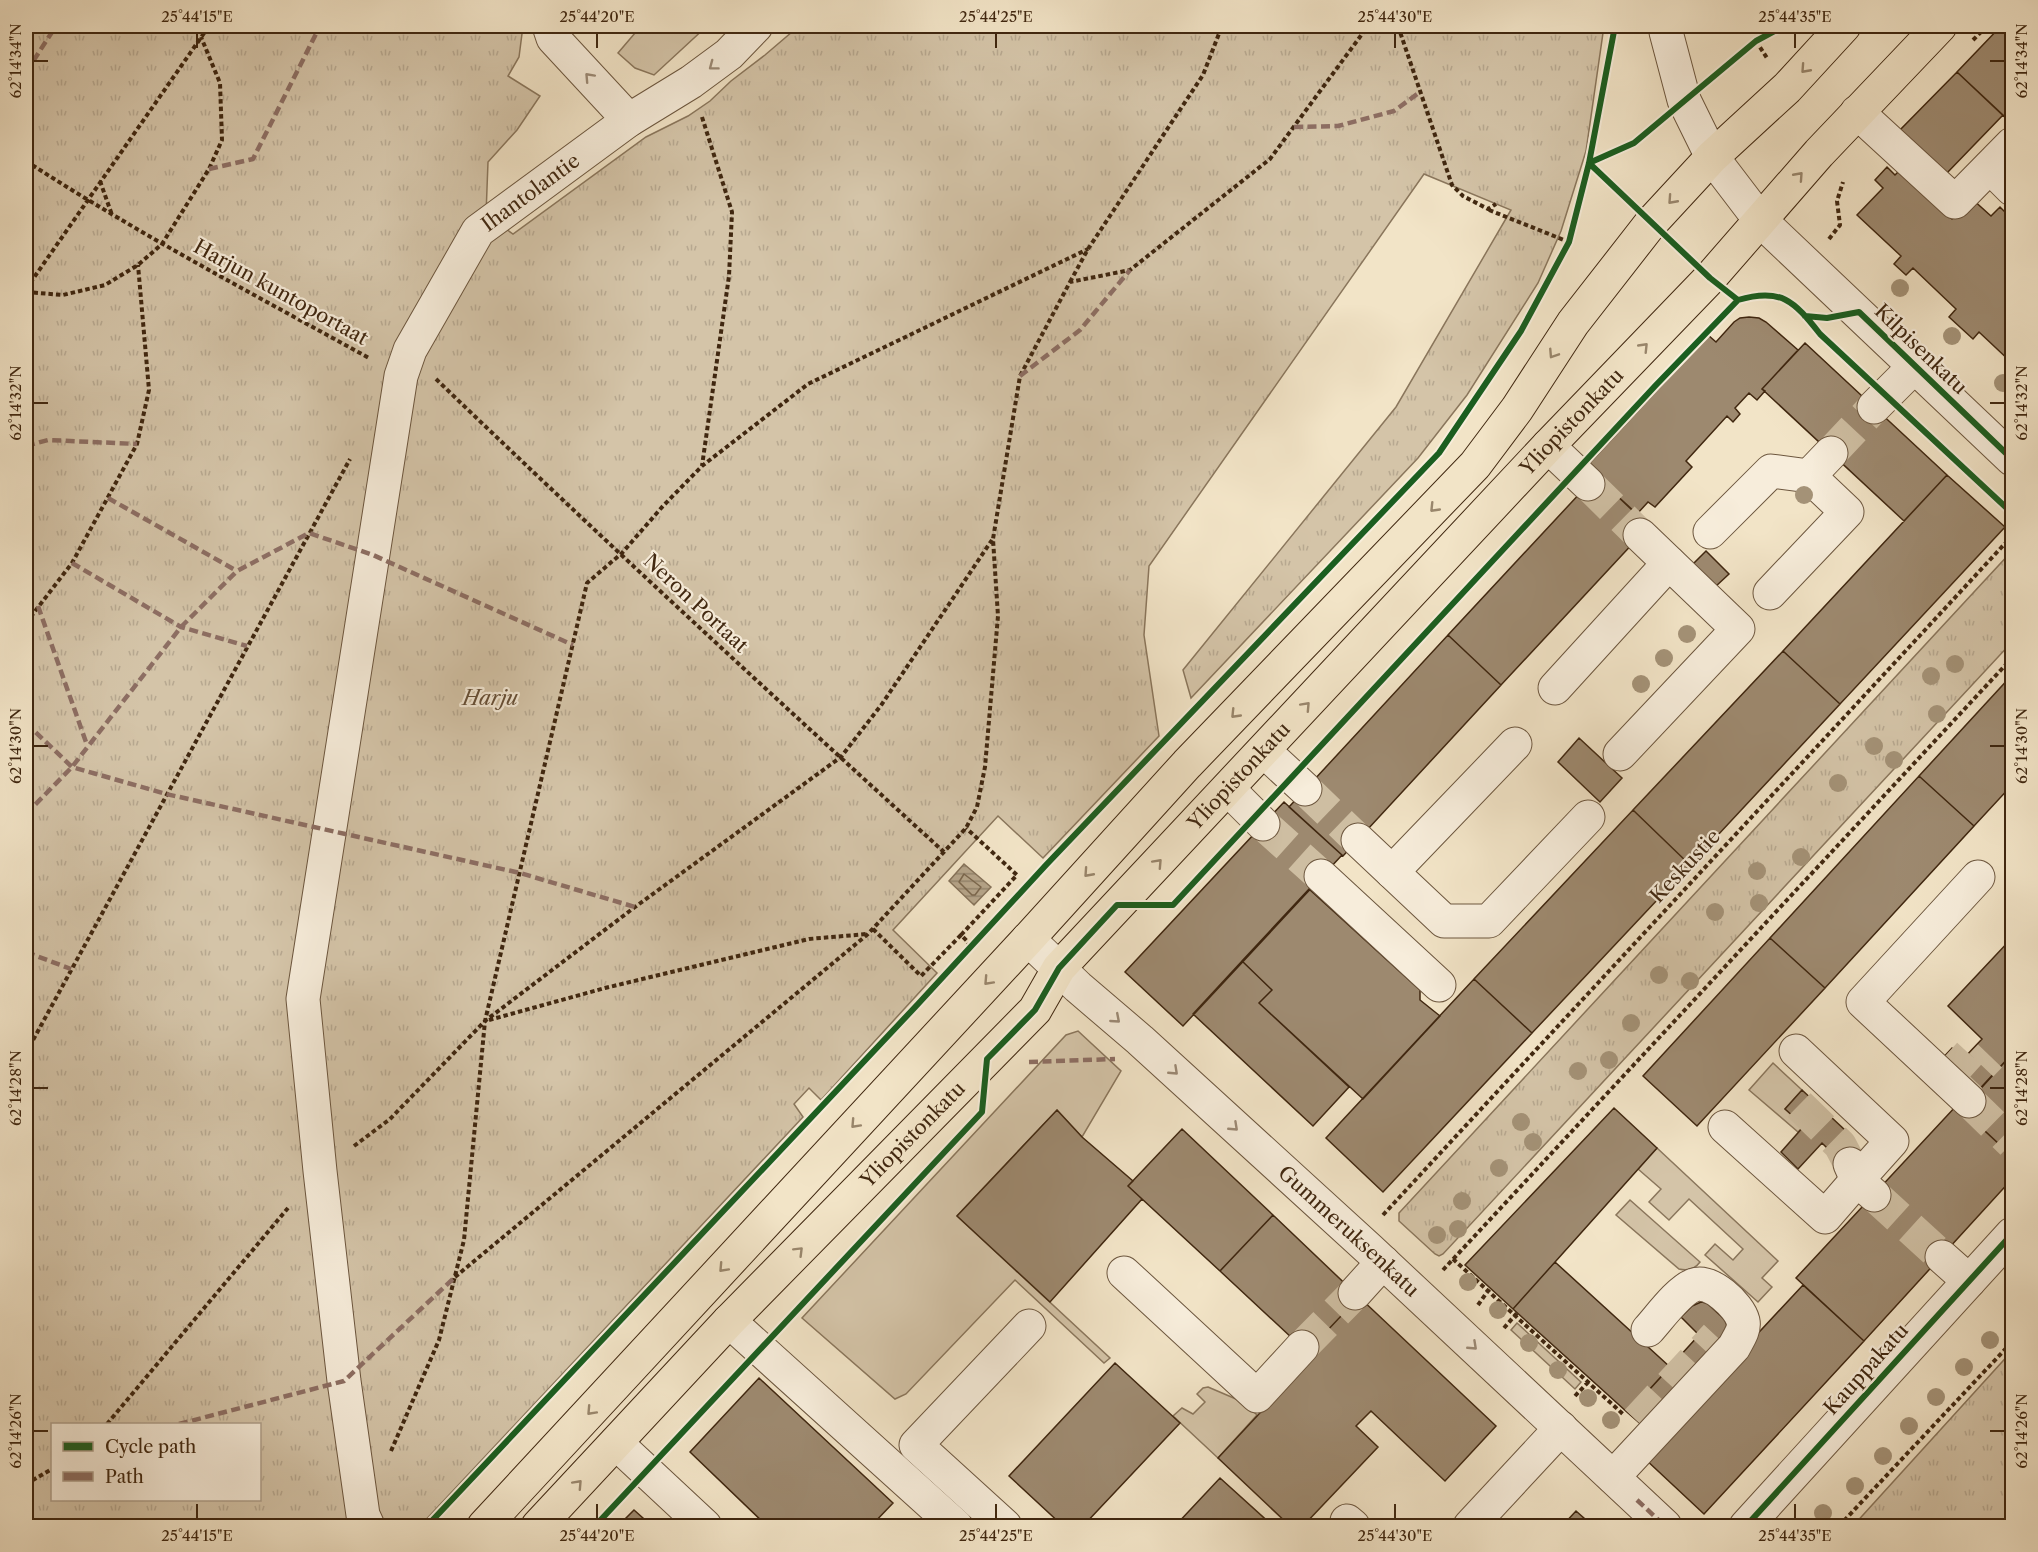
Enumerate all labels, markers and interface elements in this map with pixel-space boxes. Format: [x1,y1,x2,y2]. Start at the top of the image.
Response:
text: 25°44'15"E [161,7,233,26]
text: 25°44'20"E [559,7,635,26]
text: 25°44'25"E [959,7,1033,26]
text: 25°44'30"E [1358,7,1432,26]
text: 25°44'35"E [1758,7,1832,26]
text: 62°14'34"N [6,23,25,99]
text: 62°14'34"N [2012,23,2031,99]
one-way arrow [709,58,720,69]
one-way arrow [1801,62,1812,72]
one-way arrow [585,74,596,84]
street label: Ihantolantie [477,148,584,236]
one-way arrow [1792,172,1803,183]
one-way arrow [1668,193,1679,204]
street label: Harjun kuntoportaat [190,234,372,350]
street label: Kilpisenkatu [1870,299,1972,399]
one-way arrow [1637,343,1648,354]
one-way arrow [1549,347,1560,358]
street label: Yliopistonkatu [1514,363,1628,481]
text: 62°14'32"N [6,365,25,441]
text: 62°14'32"N [2012,365,2031,441]
one-way arrow [1430,500,1441,511]
street label: Neron Portaat [639,548,753,658]
park label: Harju [460,686,518,710]
one-way arrow [1299,702,1310,712]
one-way arrow [1231,707,1242,718]
text: 62°14'30"N [6,708,25,784]
text: 62°14'30"N [2012,708,2031,784]
street label: Yliopistonkatu [1182,717,1295,836]
street label: Keskustie [1645,824,1725,908]
one-way arrow [1150,859,1161,870]
one-way arrow [1084,866,1095,876]
one-way arrow [984,974,995,985]
one-way arrow [1109,1012,1120,1023]
text: 62°14'28"N [6,1050,25,1126]
text: 62°14'28"N [2012,1050,2031,1126]
one-way arrow [1167,1064,1178,1075]
street label: Yliopistonkatu [855,1076,970,1193]
one-way arrow [851,1118,862,1128]
one-way arrow [1227,1120,1238,1131]
street label: Gummeruksenkatu [1273,1160,1424,1302]
one-way arrow [791,1247,802,1258]
one-way arrow [719,1261,730,1271]
street label: Kauppakatu [1819,1318,1913,1420]
one-way arrow [1466,1339,1477,1350]
text: 62°14'26"N [6,1393,25,1469]
text: 62°14'26"N [2012,1393,2031,1469]
one-way arrow [587,1404,598,1414]
legend [51,1423,261,1501]
text: Cycle path [105,1436,196,1458]
text: Path [105,1466,144,1488]
one-way arrow [571,1480,582,1490]
text: 25°44'15"E [161,1526,233,1545]
text: 25°44'20"E [559,1526,635,1545]
text: 25°44'25"E [959,1526,1033,1545]
text: 25°44'30"E [1358,1526,1432,1545]
text: 25°44'35"E [1758,1526,1832,1545]

